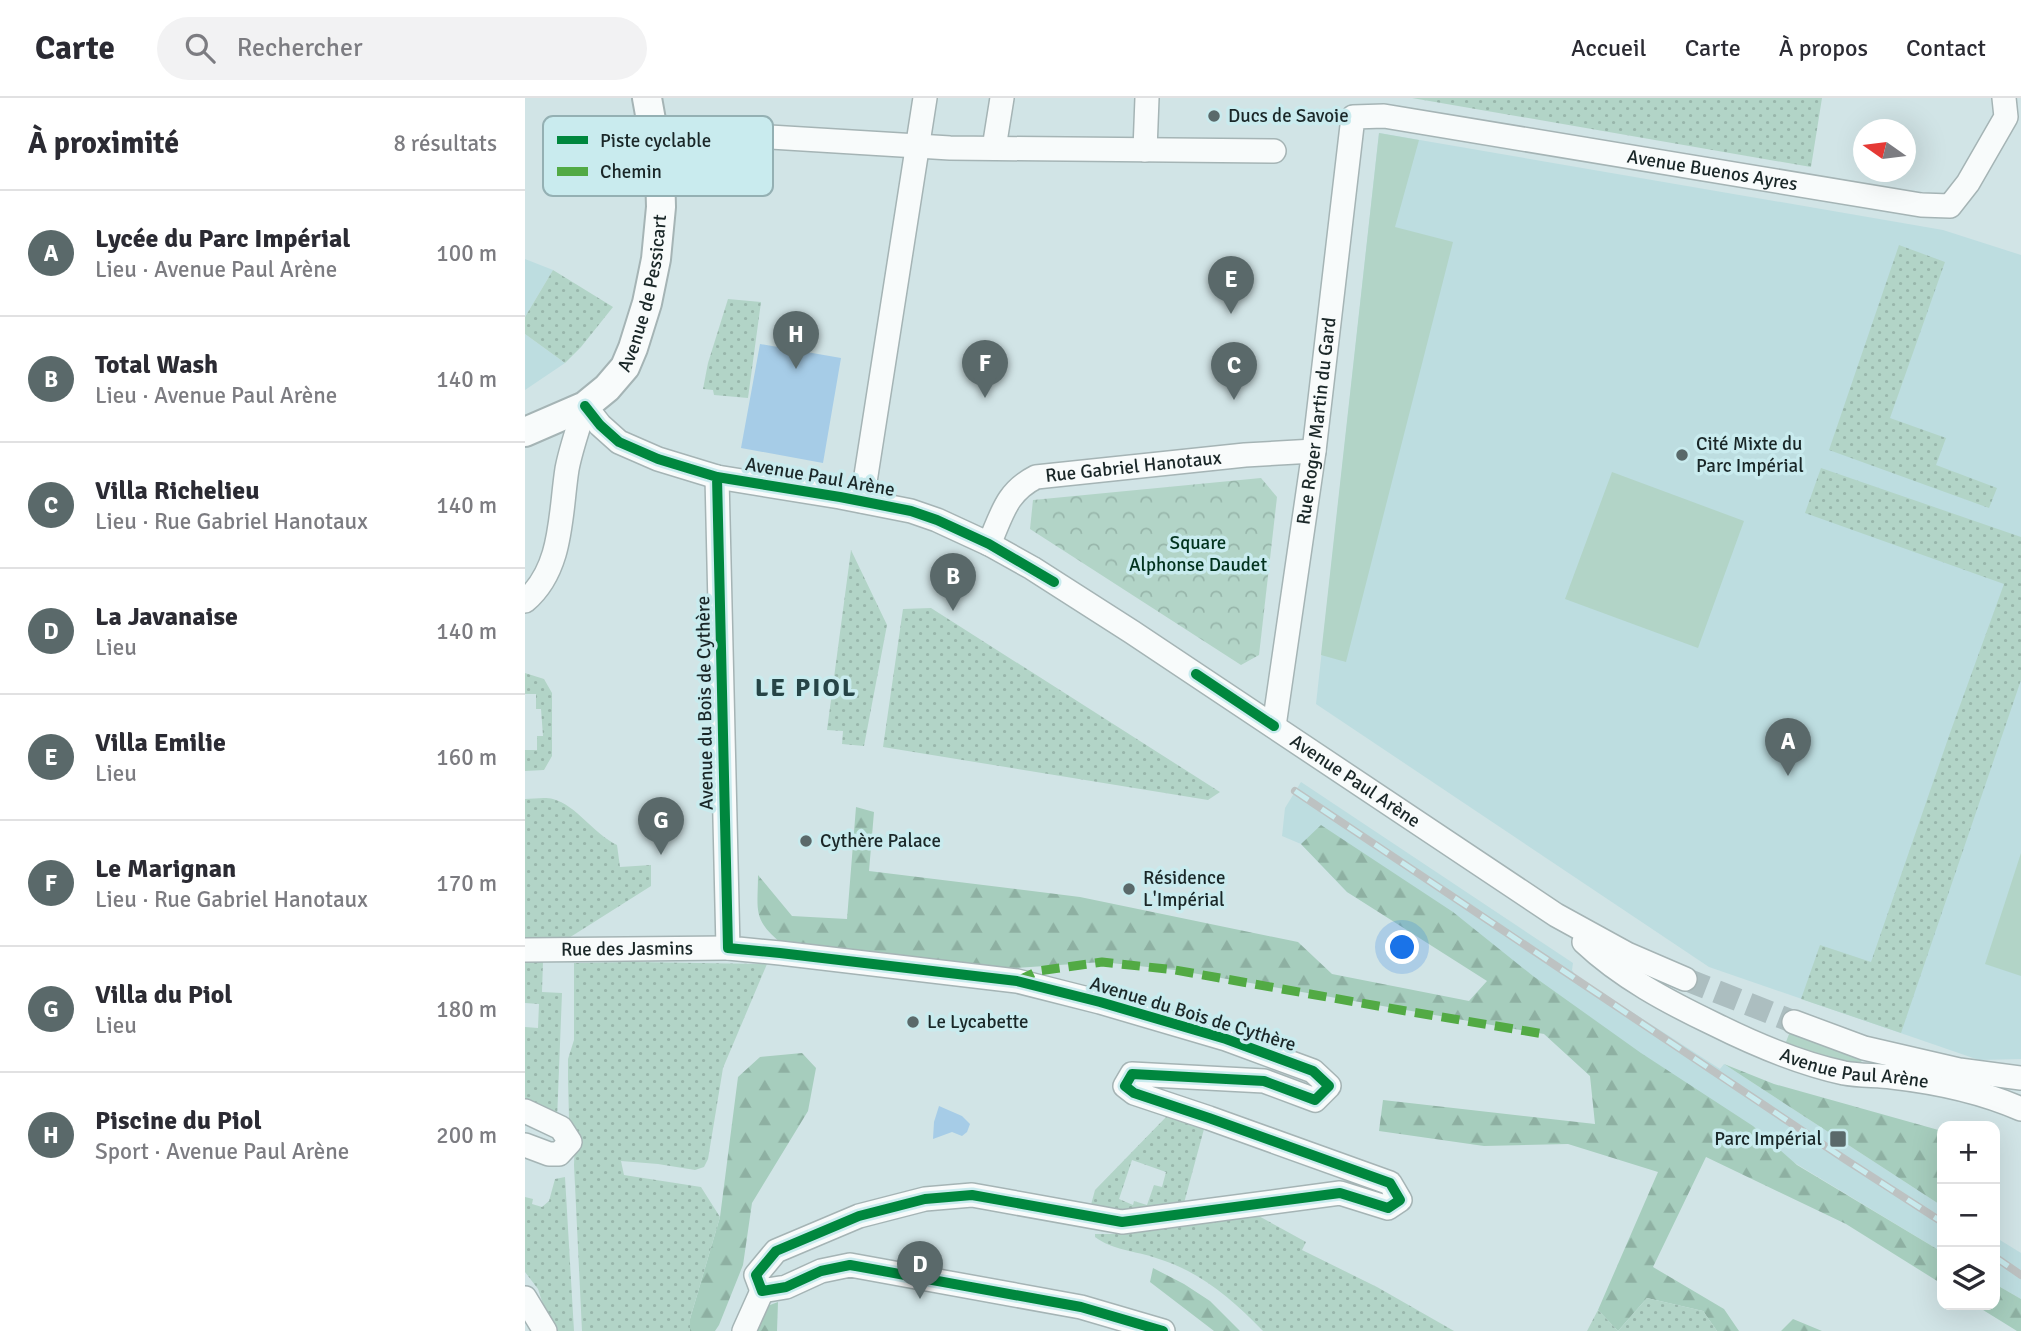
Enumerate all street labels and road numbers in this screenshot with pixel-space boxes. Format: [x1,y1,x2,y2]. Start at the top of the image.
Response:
street label: Avenue Buenos Ayres [1625,144,1799,196]
street label: Avenue de Pessicart [612,213,672,376]
street label: Rue Roger Martin du Gard [1291,316,1342,526]
street label: Rue Gabriel Hanotaux [1044,446,1223,488]
street label: Avenue Paul Arène [743,452,897,502]
street label: Avenue du Bois de Cythère [691,596,719,810]
street label: Avenue Paul Arène [1286,729,1425,833]
street label: Rue des Jasmins [561,936,693,962]
street label: Avenue du Bois de Cythère [1087,971,1299,1057]
street label: Avenue Paul Arène [1776,1043,1931,1094]

